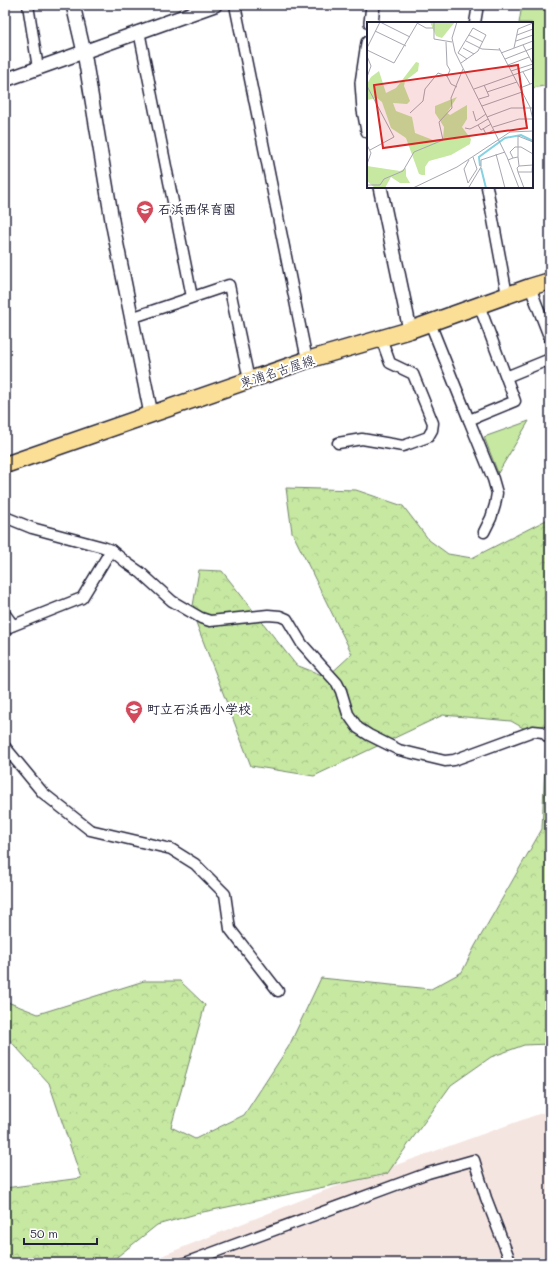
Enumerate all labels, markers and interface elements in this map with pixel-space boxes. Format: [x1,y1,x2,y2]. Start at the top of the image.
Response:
inset map [367,22,533,188]
school or university icon: 石浜西保育園 [135,199,155,224]
place label: 石浜西保育園 [158,200,236,217]
street label: 東浦名古屋線 [237,350,318,391]
school or university icon: 町立石浜西小学校 [124,699,144,724]
place label: 町立石浜西小学校 [147,700,251,717]
scale bar [24,1220,97,1246]
text: 50 m [30,1225,58,1241]

